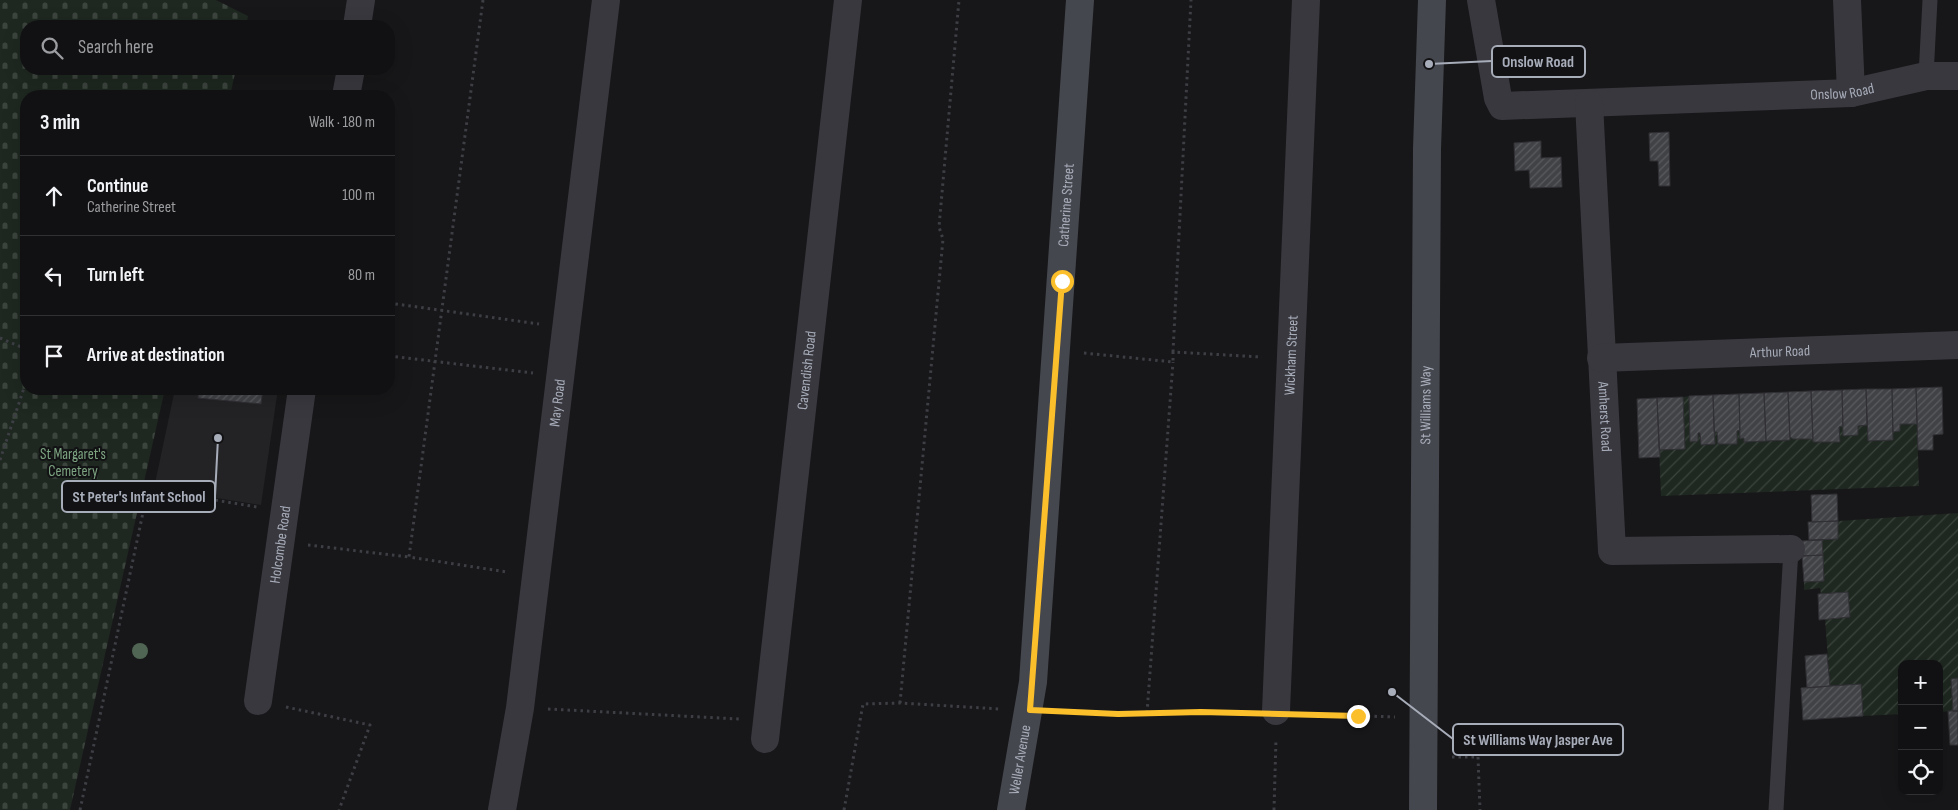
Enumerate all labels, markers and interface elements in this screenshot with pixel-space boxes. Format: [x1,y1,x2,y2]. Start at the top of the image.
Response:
search box [20,20,395,75]
icon: search [38,34,66,62]
text: Search here [78,36,154,59]
callout: Onslow Road [1492,46,1585,77]
text: Onslow Road [1502,53,1574,72]
street label: Onslow Road [1810,79,1876,104]
text: 3 min [40,110,80,135]
text: Walk · 180 m [309,113,375,132]
street label: Catherine Street [1054,162,1078,247]
text: Continue [87,175,148,198]
icon: ahead [40,182,68,210]
text: 100 m [342,186,375,205]
text: Catherine Street [87,198,176,217]
icon: left [40,262,68,290]
text: Turn left [87,264,144,287]
text: 80 m [348,266,375,285]
route start [1051,270,1074,293]
street label: Wickham Street [1280,314,1302,396]
street label: Cavendish Road [793,330,820,411]
street label: Arthur Road [1748,341,1810,362]
icon: arrive [40,342,68,370]
text: Arrive at destination [87,344,225,367]
street label: St Williams Way [1416,365,1435,444]
street label: May Road [545,378,569,428]
street label: Amherst Road [1594,380,1616,452]
park label: St Margaret's Cemetery [40,445,106,481]
callout: St Peter's Infant School [62,481,215,512]
text: St Peter's Infant School [72,488,206,507]
street label: Holcombe Road [265,505,295,585]
map controls [1898,660,1943,795]
button: + [1898,660,1943,705]
route end [1347,705,1370,728]
button: − [1898,705,1943,750]
street label: Weller Avenue [1004,723,1035,796]
callout: St Williams Way Jasper Ave [1453,724,1623,755]
text: St Williams Way Jasper Ave [1463,731,1613,750]
button: locate [1898,750,1943,795]

